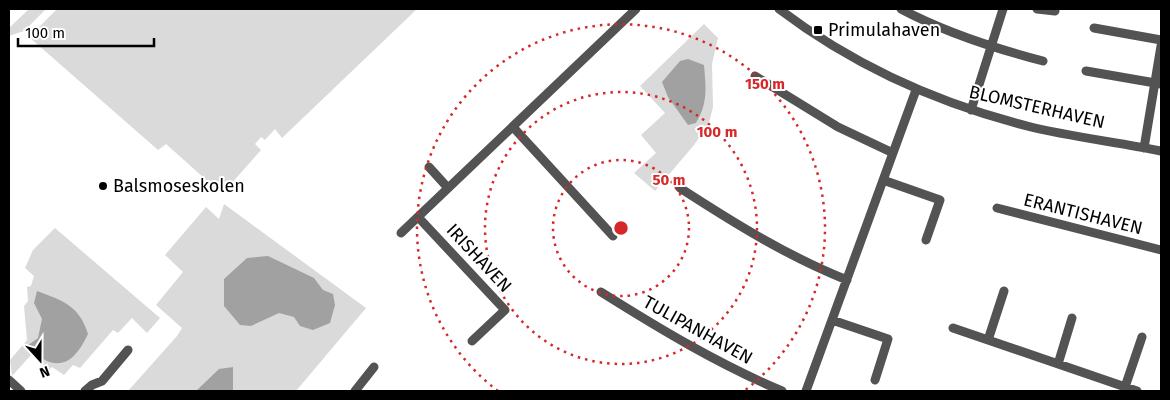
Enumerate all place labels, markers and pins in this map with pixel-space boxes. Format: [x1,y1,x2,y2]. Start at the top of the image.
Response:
place label: Primulahaven [828,19,940,41]
marker: Primulahaven [812,24,824,36]
place label: Balsmoseskolen [113,175,245,197]
marker: Balsmoseskolen [97,180,109,192]
centre of rings [612,219,630,237]

